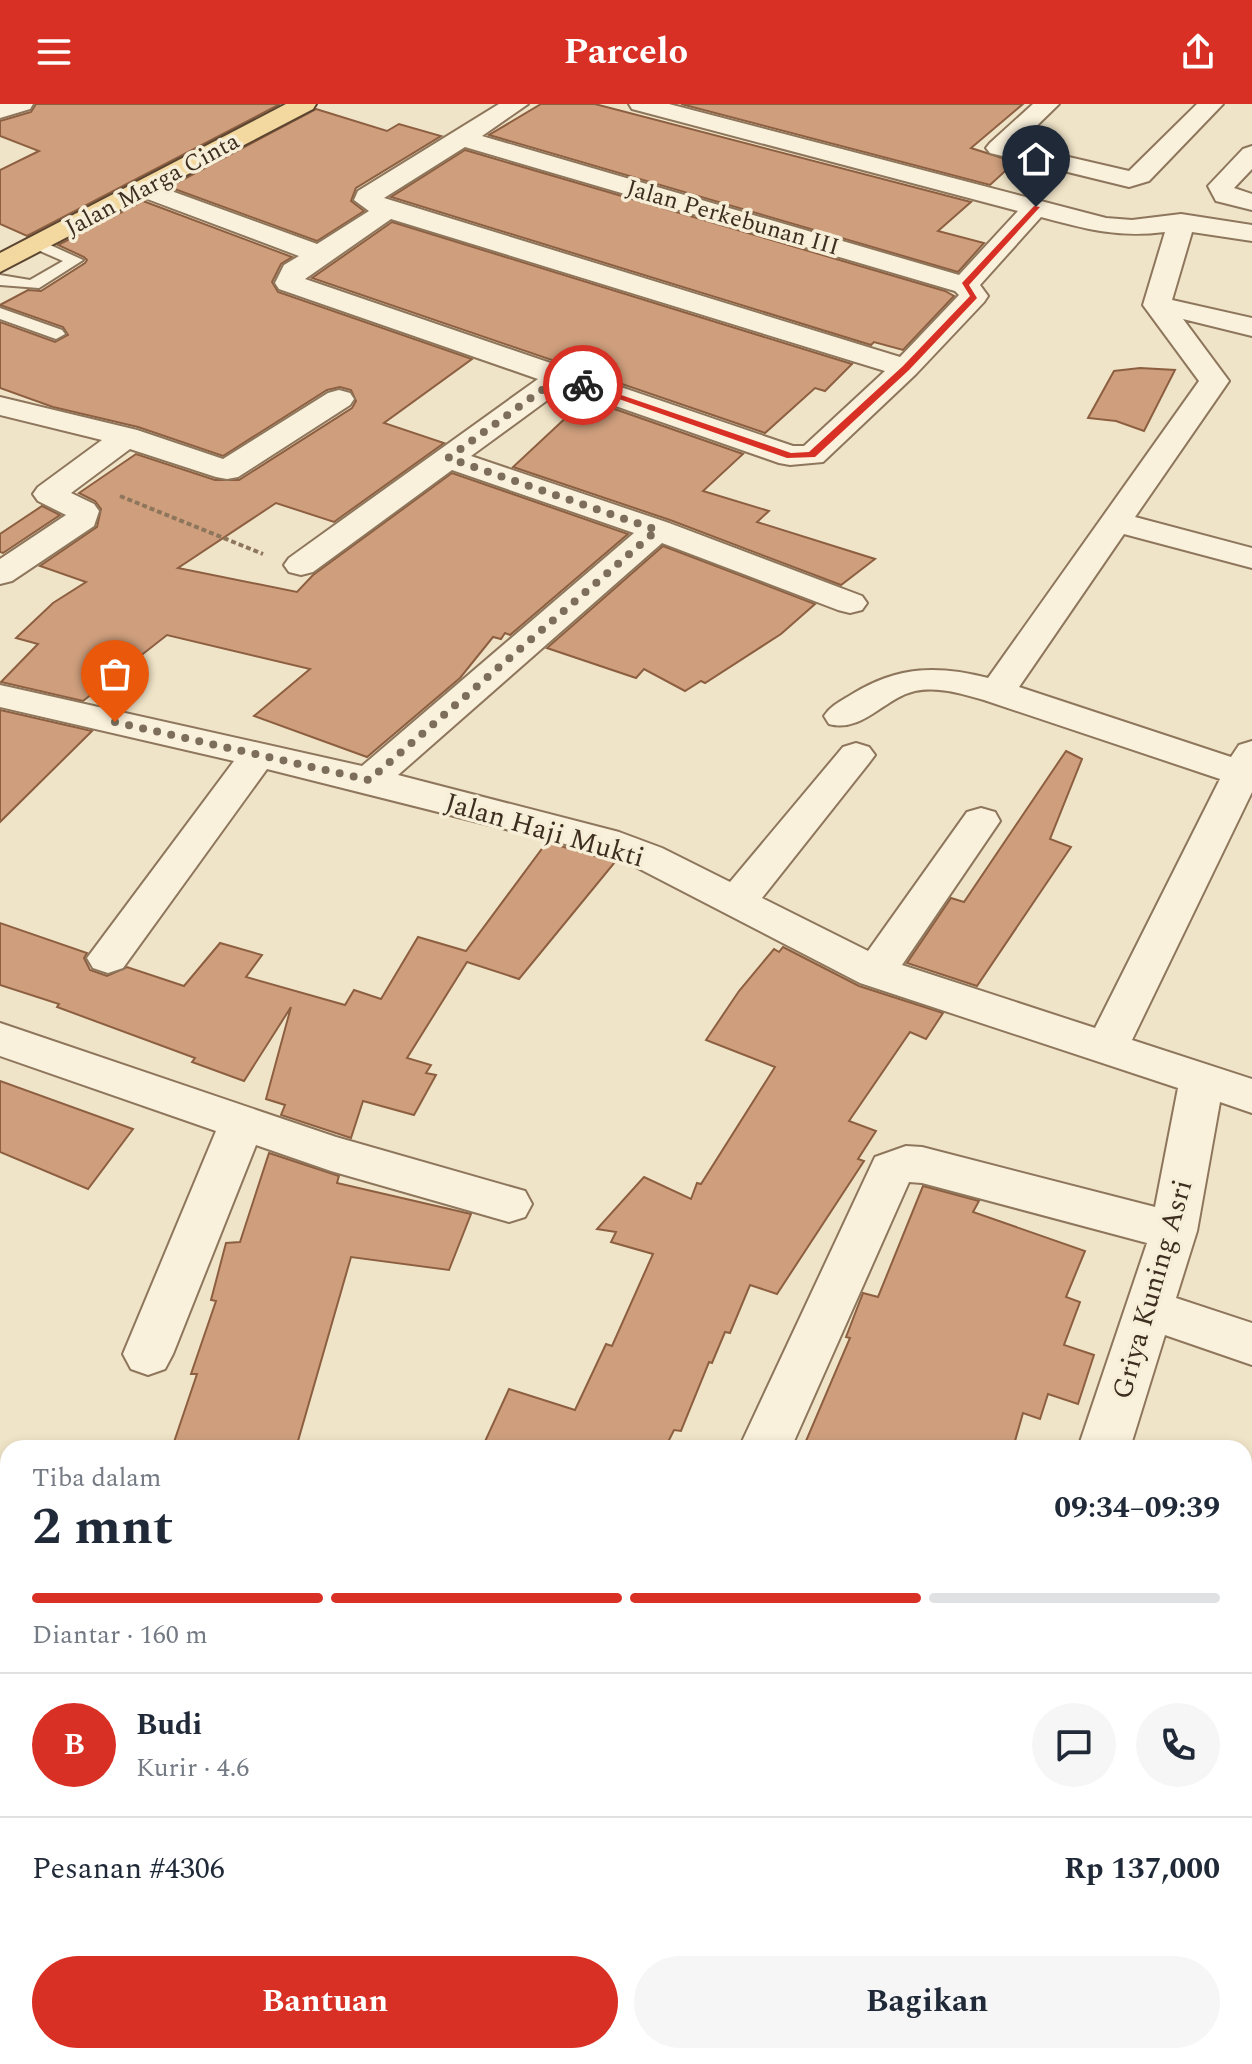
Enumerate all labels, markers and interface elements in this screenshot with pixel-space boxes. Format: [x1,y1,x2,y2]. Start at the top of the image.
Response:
text: Parcelo [564,25,688,80]
icon: menu [32,30,76,74]
icon: share [1176,30,1220,74]
street label: Jalan Marga Cinta [59,124,246,246]
pin [1002,125,1070,207]
icon: home [1014,137,1058,181]
street label: Jalan Perkebunan III [622,170,843,266]
courier [543,345,623,425]
icon: bike [561,363,605,407]
pin [81,640,149,722]
icon: bag [93,652,137,696]
street label: Jalan Haji Mukti [440,781,650,880]
street label: Griya Kuning Asri [1101,1175,1204,1404]
text: Tiba dalam [32,1458,161,1498]
text: 09:34–09:39 [1054,1485,1220,1531]
text: 2 mnt [32,1488,173,1567]
text: Diantar · 160 m [32,1615,208,1655]
text: Budi [136,1702,202,1748]
button: chat [1032,1703,1116,1787]
button: phone [1136,1703,1220,1787]
text: B [63,1722,85,1768]
text: Kurir · 4.6 [136,1748,249,1788]
text: Pesanan #4306 [32,1846,225,1892]
text: Rp 137,000 [1064,1846,1220,1892]
button: Bantuan [32,1956,618,2048]
button: Bagikan [634,1956,1220,2048]

